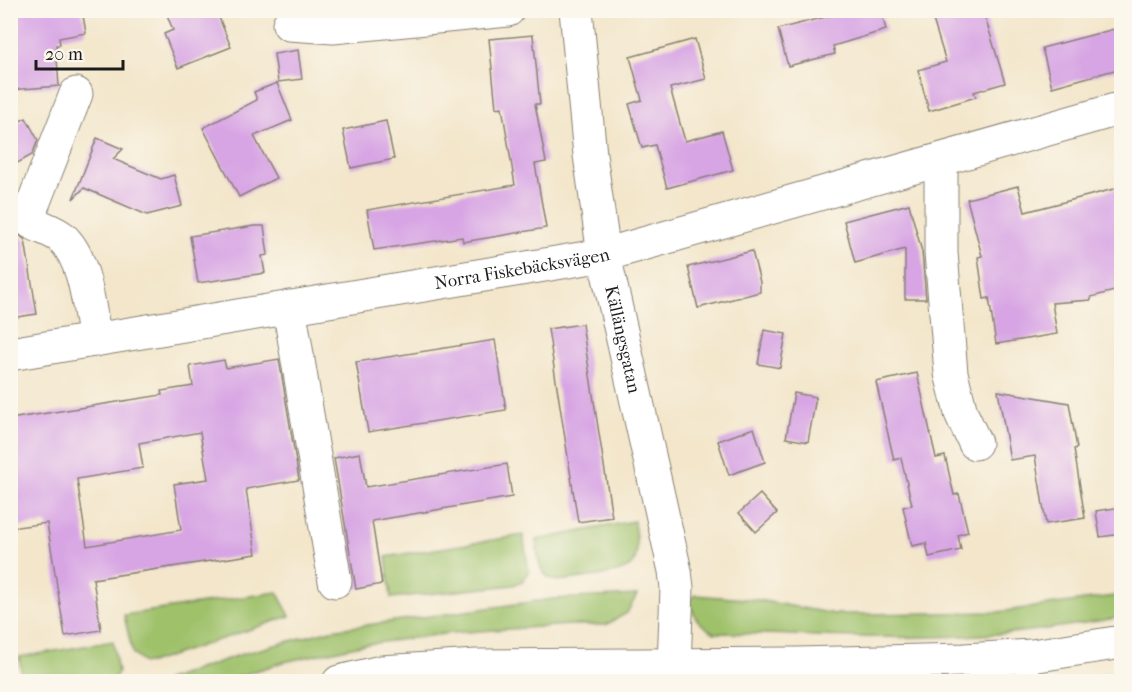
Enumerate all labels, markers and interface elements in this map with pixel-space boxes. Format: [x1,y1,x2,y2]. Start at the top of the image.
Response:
scale bar [36,33,123,71]
text: 20 m [45,44,83,65]
street label: Norra Fiskebäcksvägen [433,243,613,294]
street label: Källängsgatan [601,283,645,396]

